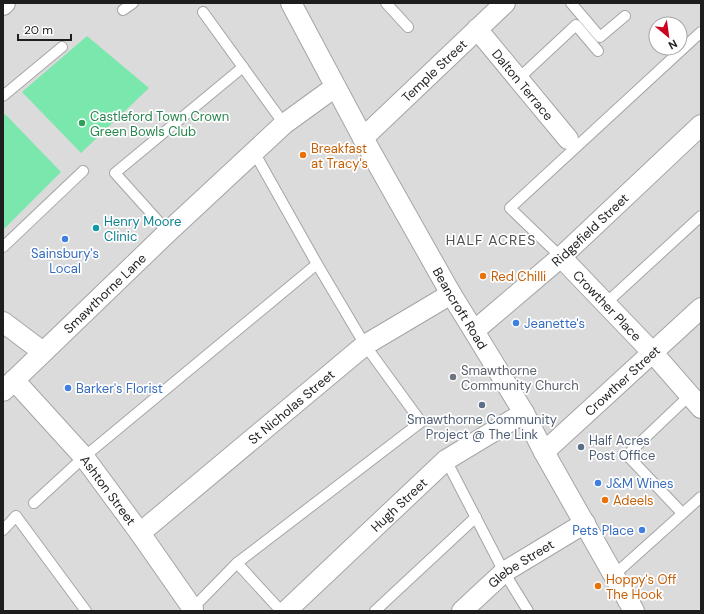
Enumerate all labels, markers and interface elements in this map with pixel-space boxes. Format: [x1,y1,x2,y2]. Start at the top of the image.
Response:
scale bar [18,16,71,42]
north arrow [648,16,688,56]
text: 20 m [24,22,53,38]
street label: Temple Street [398,35,470,106]
text: N [666,37,680,53]
street label: Dalton Terrace [488,45,557,124]
place label: Castleford Town Crown Green Bowls Club [90,108,229,140]
marker: Castleford Town Crown Green Bowls Club [77,118,87,128]
place label: Breakfast at Tracy's [311,140,368,172]
marker: Breakfast at Tracy's [298,150,308,160]
street label: Ridgefield Street [548,189,632,270]
place label: Henry Moore Clinic [104,213,182,245]
marker: Henry Moore Clinic [91,223,101,233]
district label: HALF ACRES [446,231,536,249]
marker: Sainsbury's Local [60,234,70,244]
place label: Sainsbury's Local [31,245,99,277]
street label: Smawthorne Lane [60,249,149,337]
street label: Beancroft Road [429,264,492,352]
street label: Crowther Place [569,266,645,344]
place label: Red Chilli [491,268,546,285]
marker: Red Chilli [478,271,488,281]
place label: Jeanette's [524,315,585,332]
marker: Jeanette's [511,318,521,328]
street label: Crowther Street [581,341,663,419]
place label: Smawthorne Community Church [461,362,579,394]
street label: St Nicholas Street [244,366,338,448]
marker: Smawthorne Community Church [448,372,458,382]
place label: Barker's Florist [76,380,163,397]
marker: Barker's Florist [63,383,73,393]
marker: Smawthorne Community Project @ The Link [477,400,487,410]
place label: Smawthorne Community Project @ The Link [407,411,557,443]
place label: Half Acres Post Office [589,432,655,464]
marker: Half Acres Post Office [576,442,586,452]
street label: Ashton Street [77,451,140,528]
street label: Hugh Street [367,474,431,535]
place label: J&M Wines [606,475,674,492]
marker: J&M Wines [593,478,603,488]
place label: Adeels [613,492,654,509]
marker: Adeels [600,495,610,505]
place label: Pets Place [572,522,634,539]
marker: Pets Place [637,525,647,535]
street label: Glebe Street [484,535,557,591]
place label: Hoppy's Off The Hook [606,571,677,603]
marker: Hoppy's Off The Hook [593,581,603,591]

